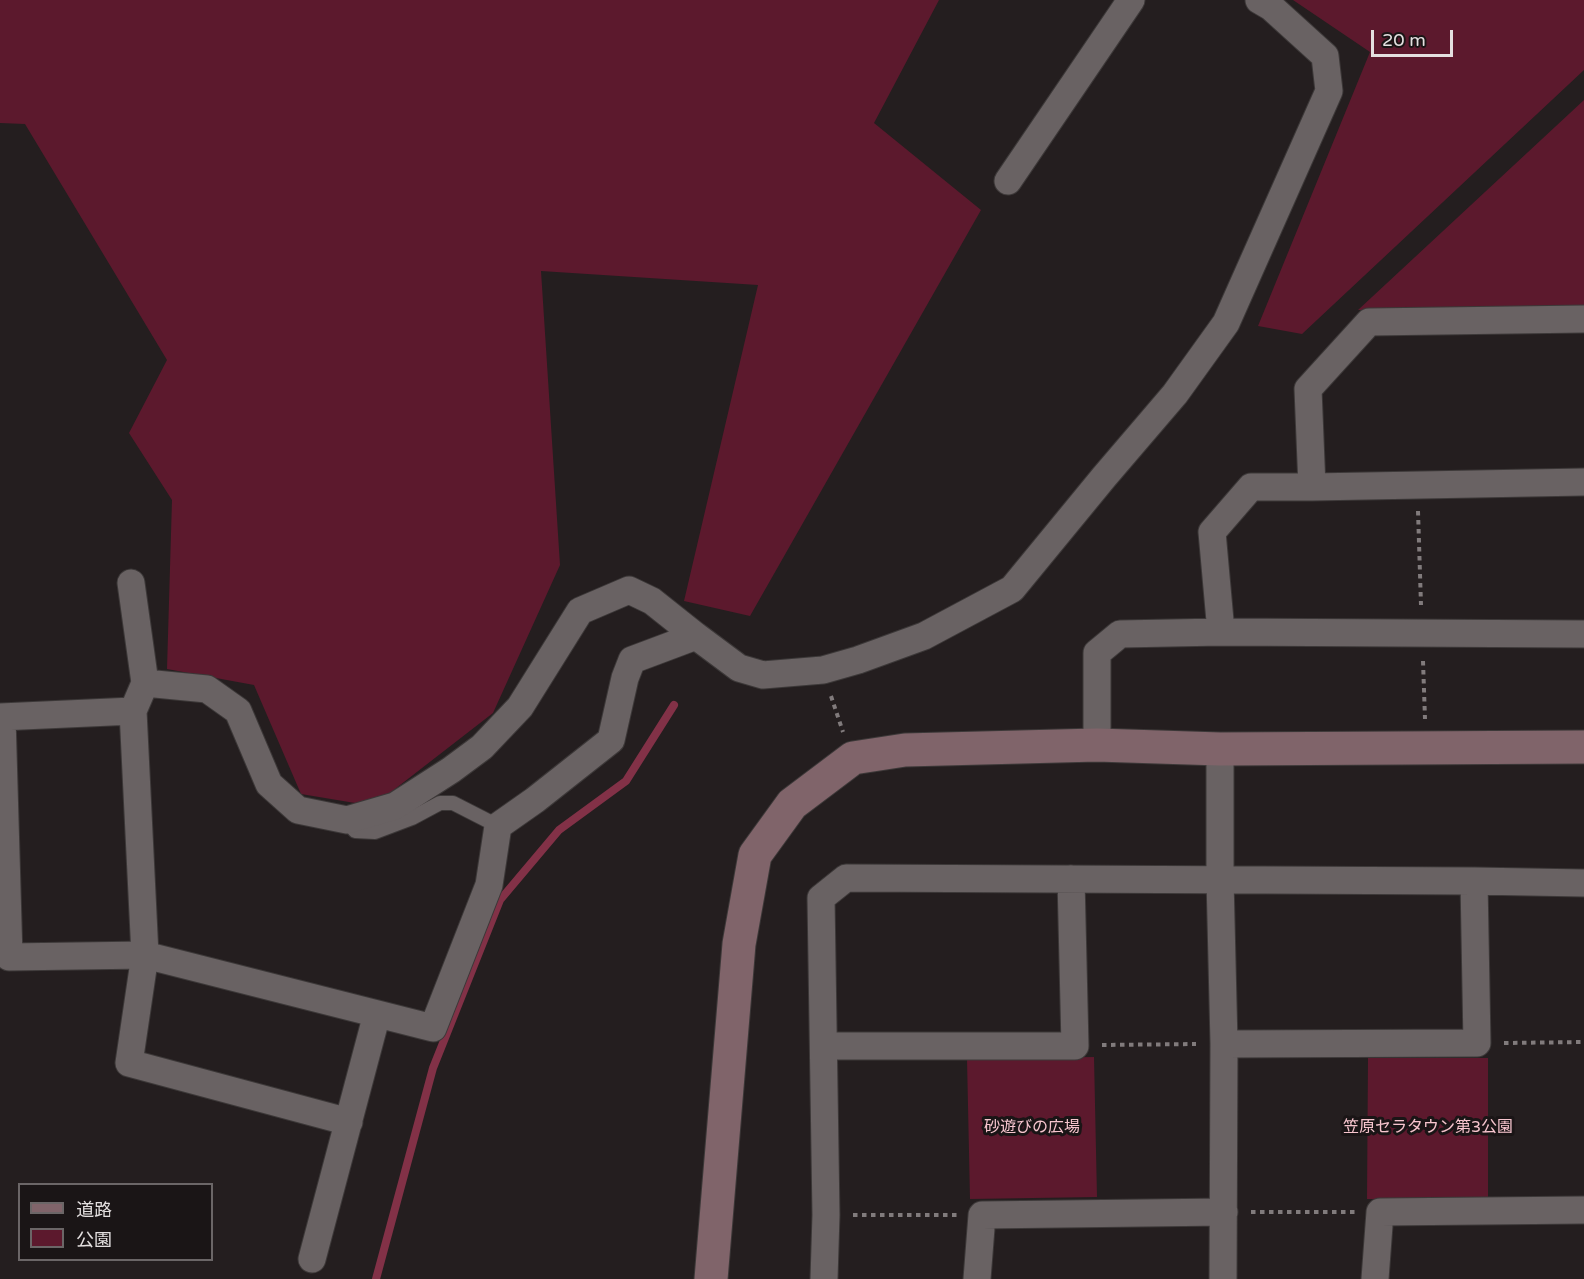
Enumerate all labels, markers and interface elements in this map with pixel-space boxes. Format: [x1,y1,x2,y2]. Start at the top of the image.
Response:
scale bar [1374,18,1456,56]
text: 20 m [1382,29,1426,51]
park label: 砂遊びの広場 [984,1118,1080,1138]
park label: 笠原セラタウン第3公園 [1343,1118,1513,1138]
legend [18,1183,213,1261]
text: 道路 [76,1199,112,1221]
text: 公園 [76,1229,112,1251]

